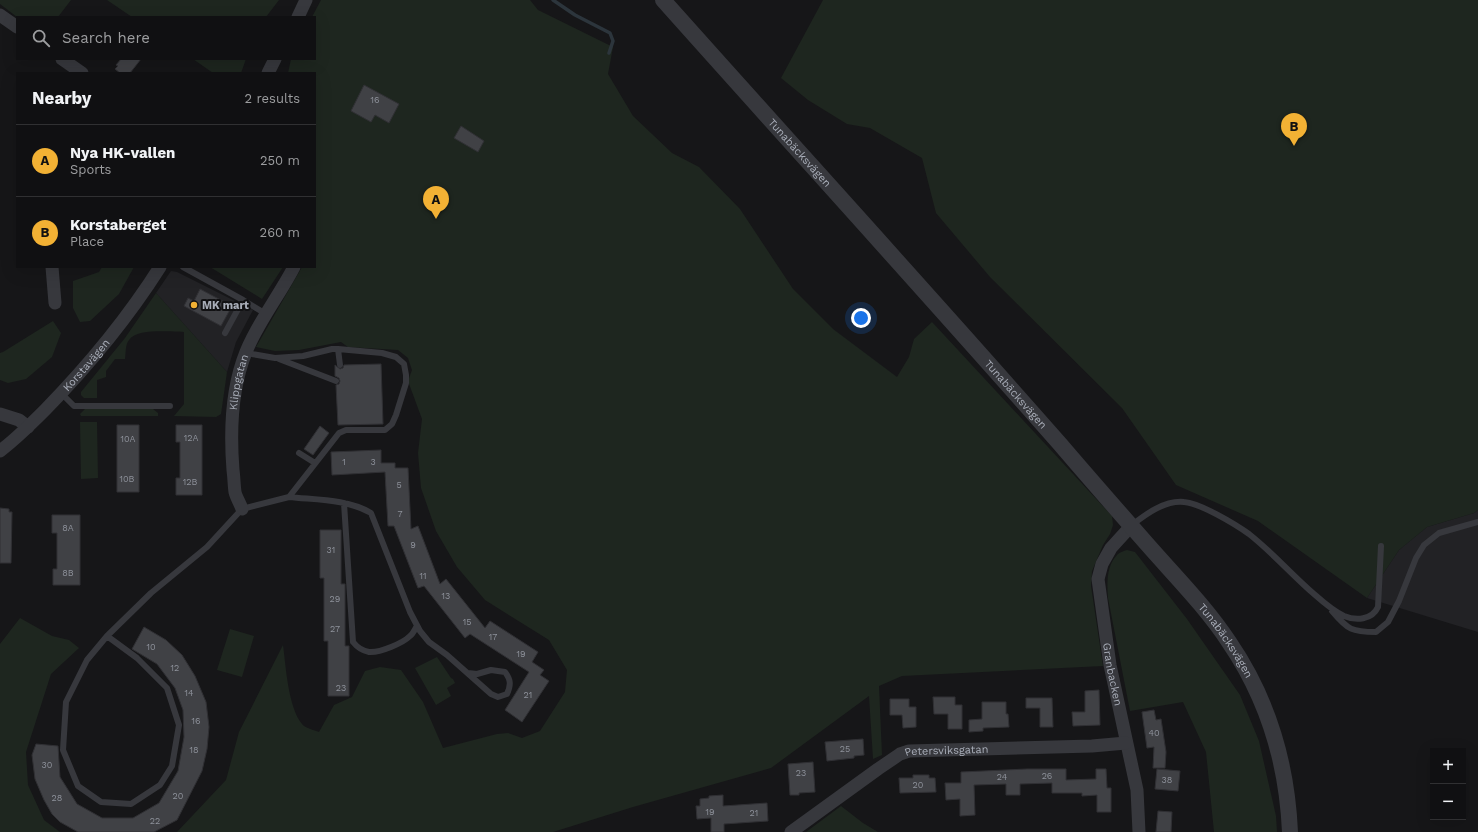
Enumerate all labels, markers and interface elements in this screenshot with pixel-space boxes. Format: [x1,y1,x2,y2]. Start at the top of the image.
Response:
search box [16,16,316,60]
icon: search [30,27,52,49]
text: Search here [62,29,150,47]
text: Nearby [32,88,91,108]
text: 2 results [245,91,300,106]
house number: 16 [371,95,379,105]
pin: B [1281,113,1307,146]
street label: Tunabäcksvägen [765,116,834,190]
text: Nya HK-vallen [70,144,175,162]
text: A [41,153,49,168]
text: 250 m [260,153,300,168]
text: Sports [70,162,111,177]
pin: A [423,186,449,219]
text: Korstaberget [70,216,166,234]
text: B [41,225,49,240]
text: 260 m [260,225,300,240]
text: Place [70,234,104,249]
place label: MK mart [202,299,249,312]
marker: MK mart [189,300,199,310]
your location [851,308,871,328]
street label: Korstavägen [60,336,113,394]
street label: Klippgatan [227,353,252,411]
street label: Tunabäcksvägen [982,357,1049,432]
house number: 12A [184,433,198,443]
house number: 10A [120,434,136,444]
house number: 1 [342,457,346,467]
house number: 3 [370,457,376,467]
house number: 10B [120,474,135,484]
house number: 12B [183,477,197,487]
house number: 5 [396,480,402,490]
house number: 7 [397,509,403,519]
house number: 8A [62,523,74,533]
house number: 9 [410,540,416,550]
house number: 31 [327,545,335,555]
house number: 8B [62,568,74,578]
house number: 11 [419,571,427,581]
house number: 13 [442,591,450,601]
house number: 29 [330,594,340,604]
street label: Tunabäcksvägen [1195,601,1255,680]
house number: 15 [463,617,471,627]
house number: 27 [330,624,340,634]
house number: 17 [489,632,497,642]
house number: 10 [146,642,156,652]
street label: Granbacken [1100,642,1125,707]
house number: 19 [516,649,526,659]
house number: 12 [171,663,179,673]
house number: 23 [336,683,346,693]
house number: 14 [184,688,194,698]
house number: 21 [524,690,532,700]
house number: 16 [192,716,200,726]
house number: 40 [1148,728,1160,738]
street label: Petersviksgatan [903,743,989,759]
house number: 25 [840,744,850,754]
house number: 18 [189,745,199,755]
map controls [1430,748,1466,820]
button: + [1430,748,1466,784]
house number: 30 [42,760,53,770]
house number: 23 [796,768,806,778]
house number: 26 [1042,771,1052,781]
house number: 24 [997,772,1008,782]
house number: 38 [1162,775,1172,785]
house number: 20 [913,780,924,790]
button: − [1430,784,1466,820]
house number: 20 [173,791,184,801]
house number: 28 [52,793,62,803]
house number: 19 [705,807,715,817]
house number: 21 [750,808,758,818]
house number: 22 [150,816,160,826]

